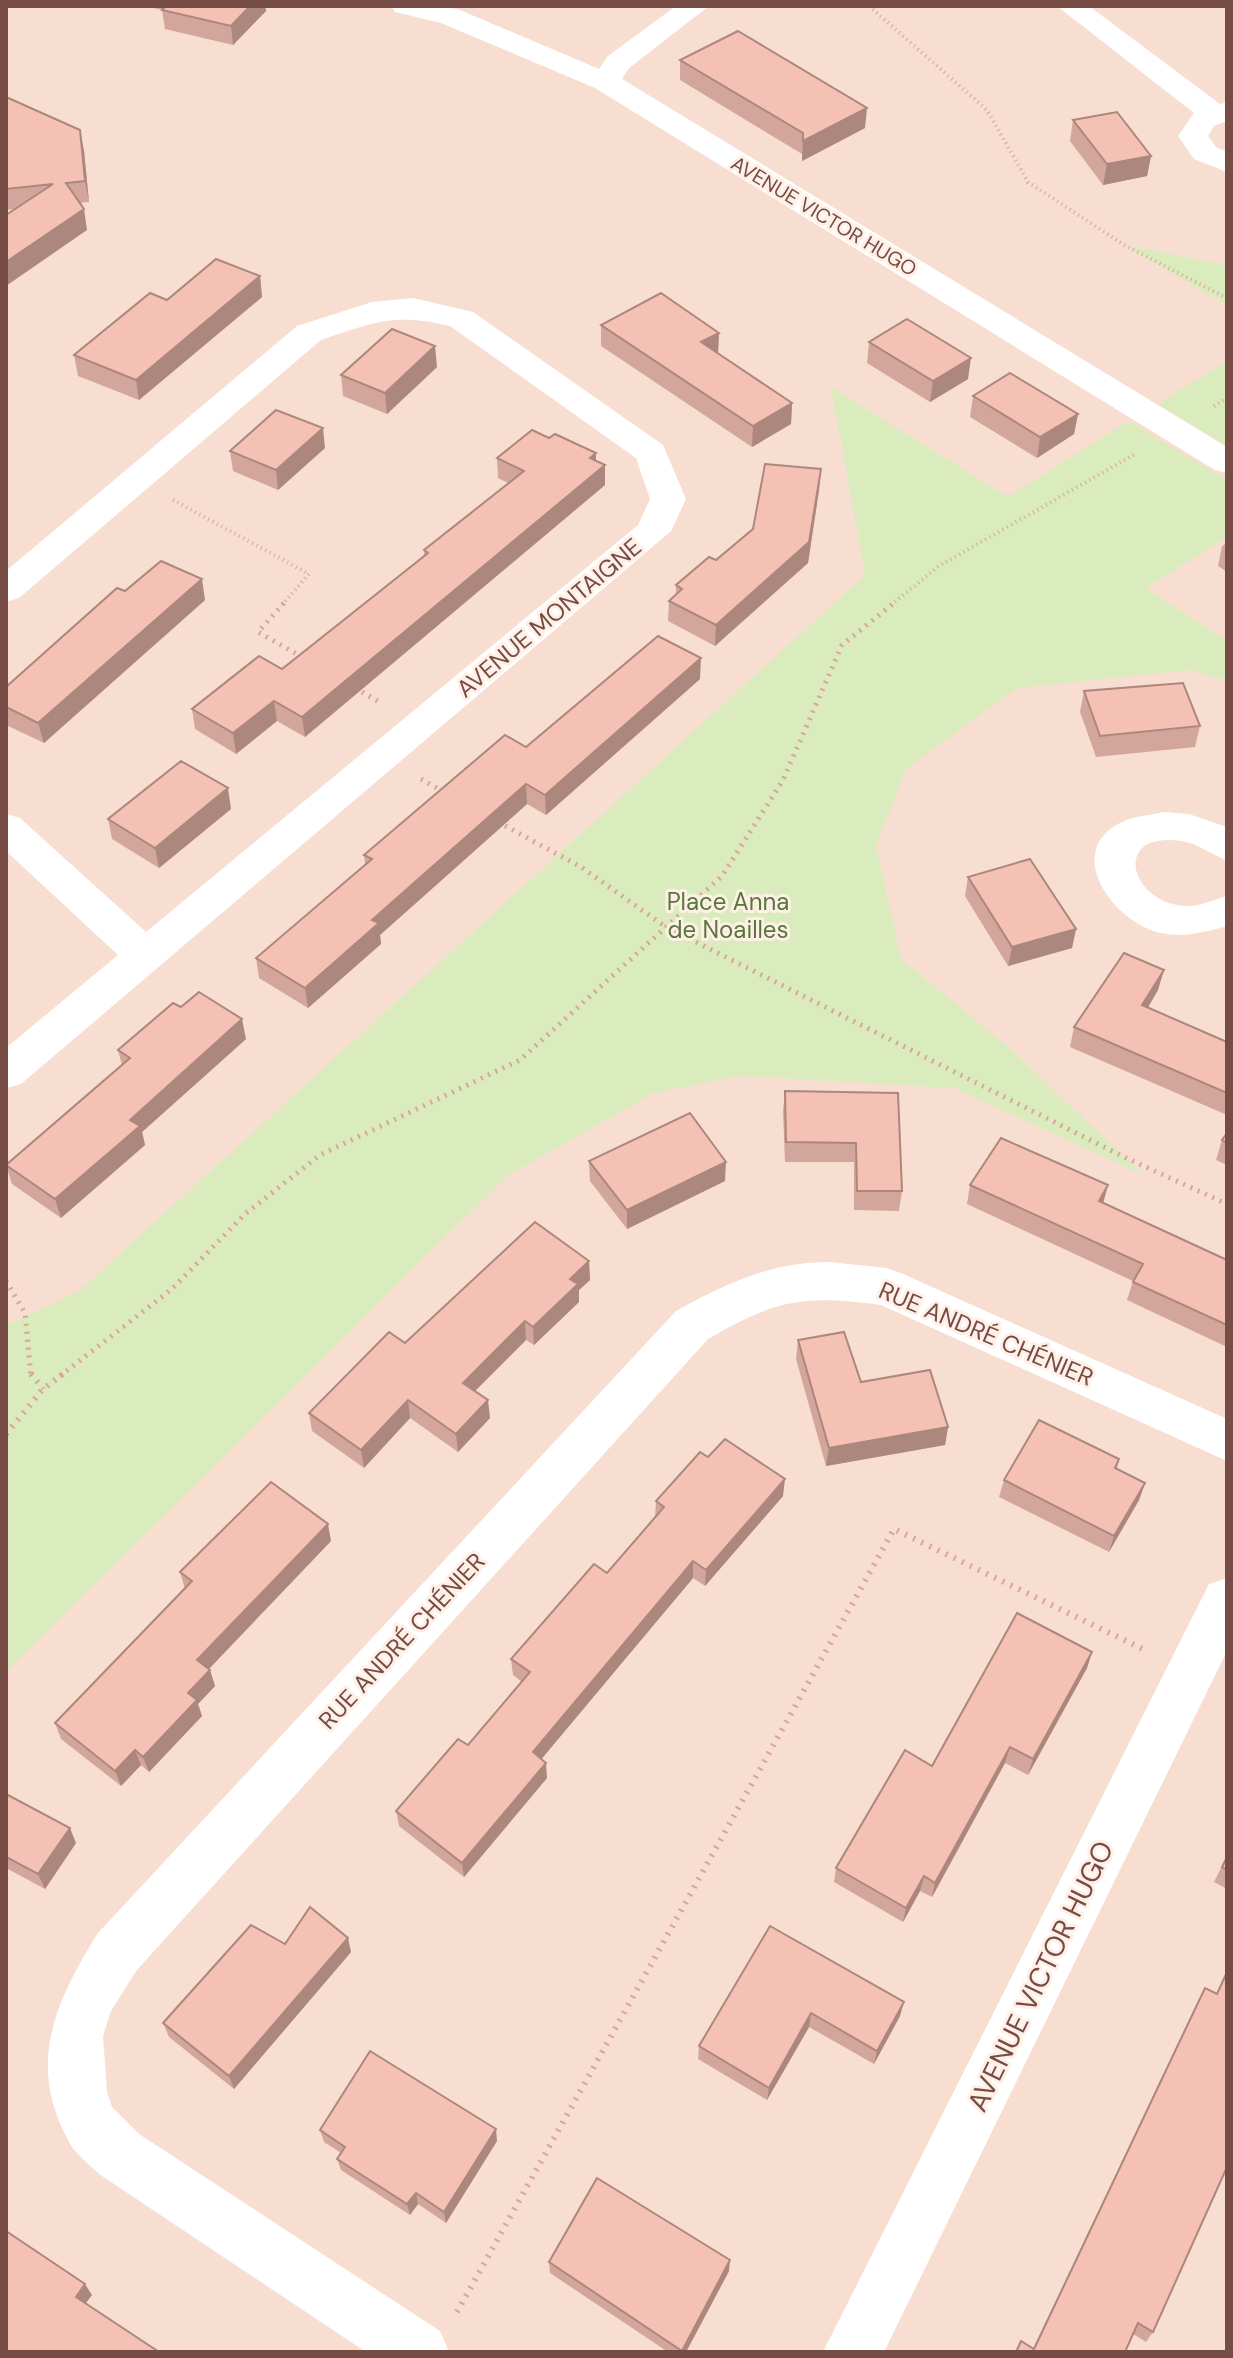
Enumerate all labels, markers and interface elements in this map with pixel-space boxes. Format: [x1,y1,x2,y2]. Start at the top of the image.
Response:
street label: AVENUE VICTOR HUGO [726,150,922,282]
street label: AVENUE MONTAIGNE [450,531,648,704]
park label: Place Anna de Noailles [667,886,789,945]
street label: RUE ANDRÉ CHÉNIER [874,1274,1098,1393]
street label: RUE ANDRÉ CHÉNIER [312,1546,491,1735]
street label: AVENUE VICTOR HUGO [959,1835,1122,2118]

